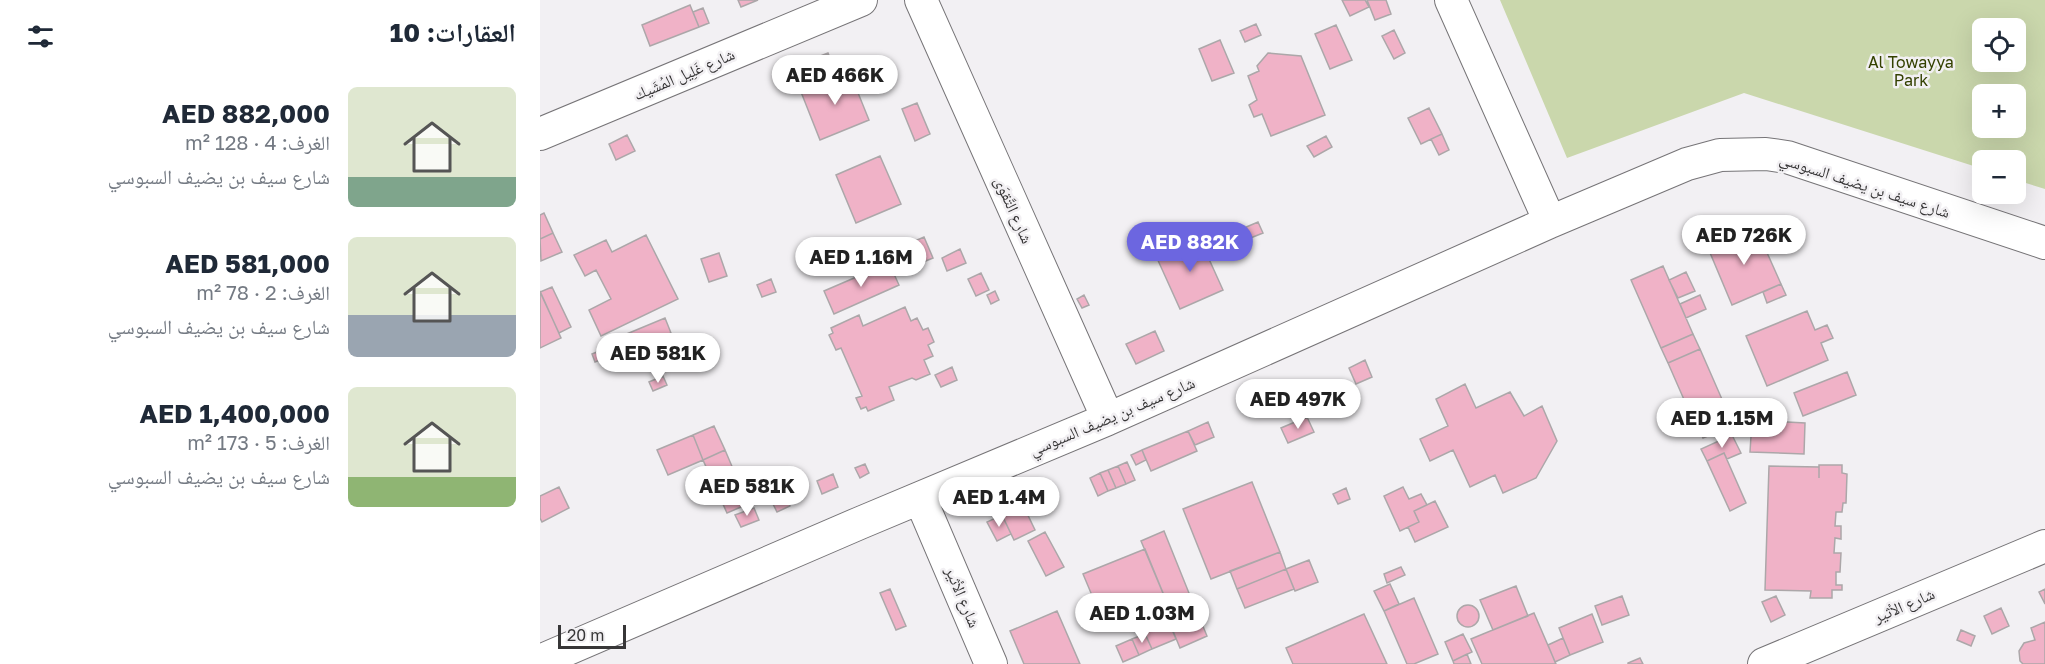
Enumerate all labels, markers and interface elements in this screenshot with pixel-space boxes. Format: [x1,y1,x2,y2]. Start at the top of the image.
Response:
text: العقارات: 10 [390,17,516,48]
map controls [1972,18,2026,204]
button: locate [1972,18,2026,72]
icon: filters [24,20,57,53]
street label: شارع غَلِيل المُشَيك [631,44,738,105]
park label: Al Towayya Park [1868,52,1954,90]
pin: AED 466K [773,55,897,106]
text: AED 466K [786,62,884,86]
button: + [1972,84,2026,138]
text: AED 882,000 [162,98,330,129]
icon: home [396,111,468,183]
text: الغرف: 4 · 128 m² [185,130,330,154]
street label: شارع سيف بن يضيف السبوسي [1776,148,1953,225]
button: − [1972,150,2026,204]
text: شارع سيف بن يضيف السبوسي [108,164,330,188]
street label: شارع التَّقوَى [990,174,1038,247]
pin: AED 726K [1682,215,1806,266]
pin: AED 882K [1128,222,1252,273]
text: AED 726K [1696,222,1792,246]
text: AED 882K [1141,229,1239,253]
pin: AED 1.16M [792,237,930,288]
text: AED 1.16M [809,244,913,268]
text: AED 581,000 [165,248,330,279]
icon: home [396,261,468,333]
text: الغرف: 2 · 78 m² [196,280,330,304]
text: شارع سيف بن يضيف السبوسي [108,314,330,338]
pin: AED 581K [596,333,720,384]
text: AED 581K [610,340,706,364]
street label: شارع سيف بن يضيف السبوسي [1026,372,1199,463]
pin: AED 497K [1236,379,1360,430]
text: AED 497K [1250,386,1346,410]
text: AED 1,400,000 [139,398,330,429]
pin: AED 1.15M [1653,398,1791,449]
text: AED 1.15M [1671,405,1773,429]
icon: home [396,411,468,483]
text: الغرف: 5 · 173 m² [187,430,330,454]
text: شارع سيف بن يضيف السبوسي [108,464,330,488]
pin: AED 581K [685,466,809,517]
text: AED 581K [699,473,795,497]
pin: AED 1.4M [937,477,1061,528]
text: AED 1.4M [953,484,1045,508]
street label: شارع الأثير [940,563,985,631]
street label: شارع الأثير [1870,583,1938,628]
pin: AED 1.03M [1073,593,1211,644]
text: AED 1.03M [1089,600,1195,624]
scale bar [558,622,626,650]
text: 20 m [567,625,604,645]

